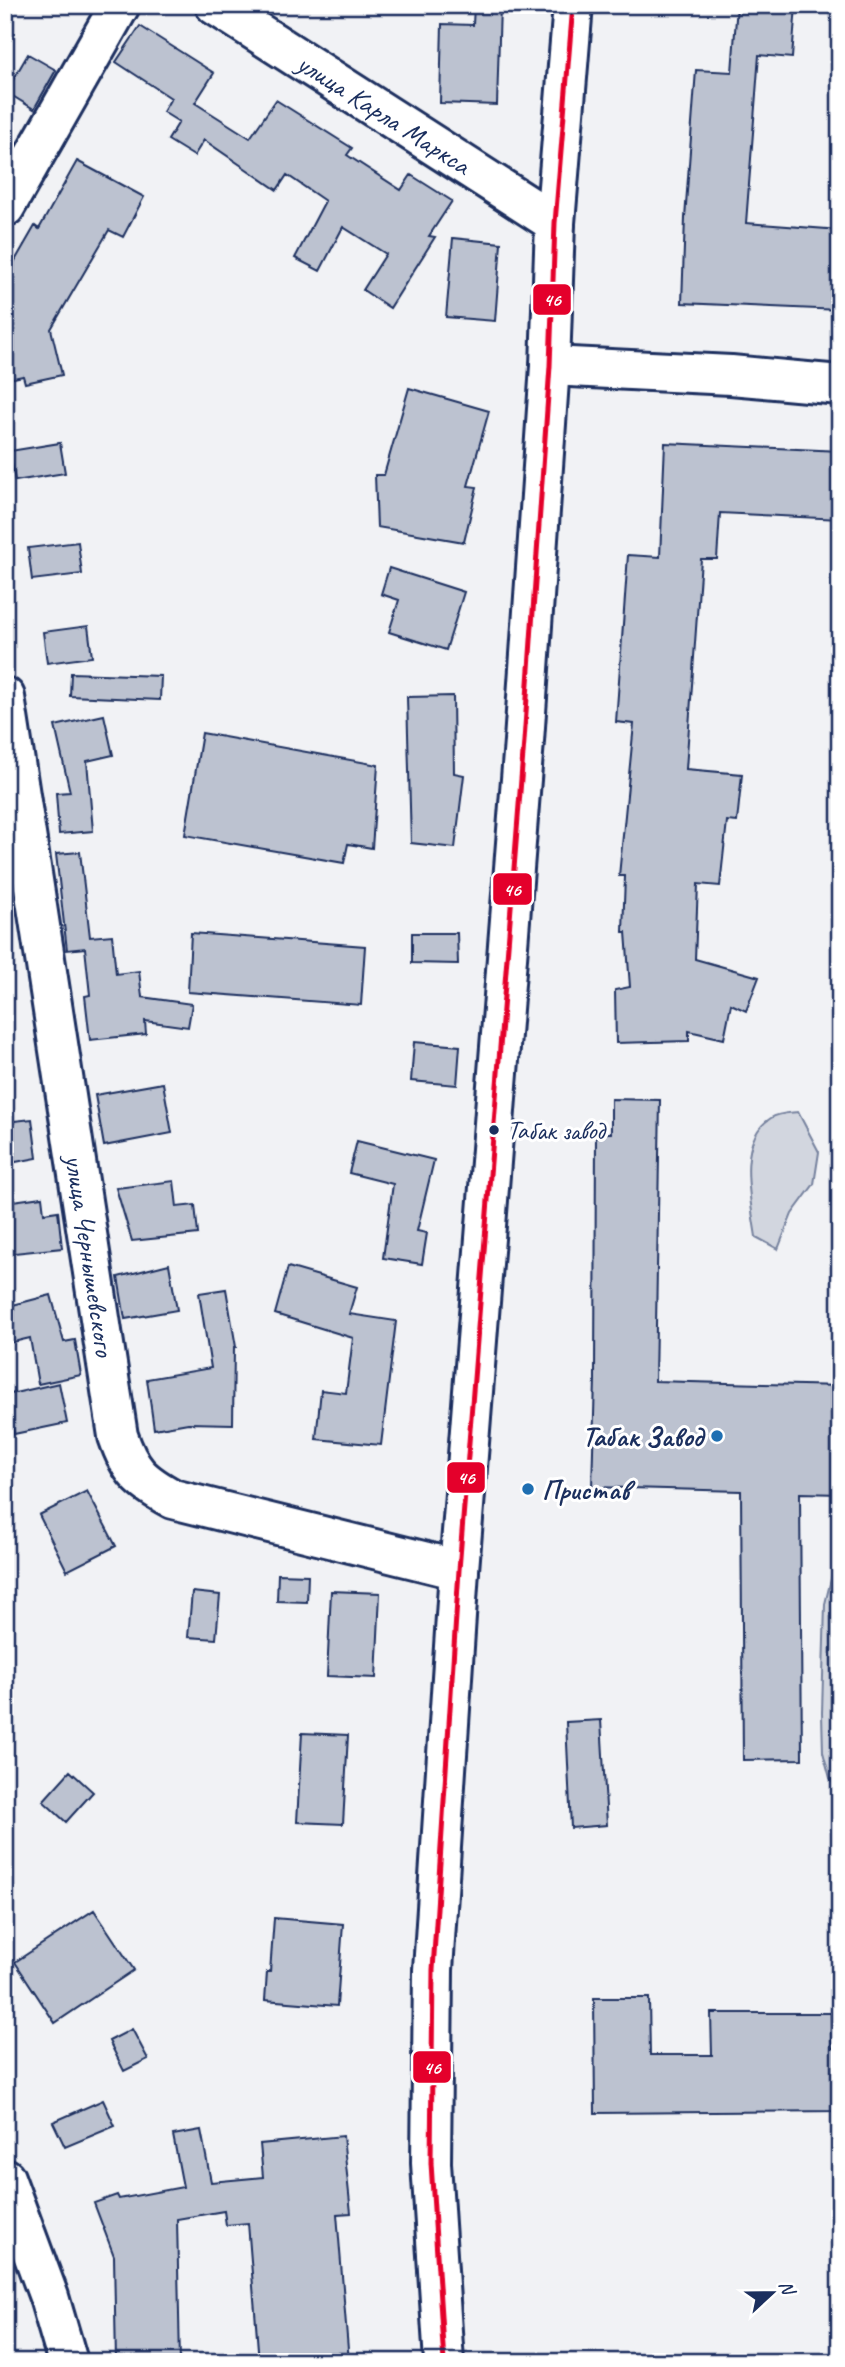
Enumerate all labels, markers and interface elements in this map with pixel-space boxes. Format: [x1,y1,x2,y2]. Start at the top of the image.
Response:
street label: улица Карла Маркса [289,44,479,183]
line badge: 46 [532,283,572,316]
text: 46 [543,288,563,312]
line badge: 46 [492,872,533,906]
text: 46 [503,878,523,902]
place label: Табак завод [507,1114,607,1147]
marker: Табак завод [487,1123,501,1137]
street label: улица Чернышевского [57,1150,123,1361]
place label: Табак Завод [582,1419,706,1454]
marker: Табак Завод [709,1428,725,1444]
line badge: 46 [446,1461,486,1494]
text: 46 [457,1466,477,1490]
place label: Пристав [542,1472,636,1507]
marker: Пристав [520,1481,536,1497]
line badge: 46 [412,2050,452,2084]
text: 46 [423,2056,443,2080]
north arrow [736,2258,806,2328]
text: N [774,2277,801,2300]

